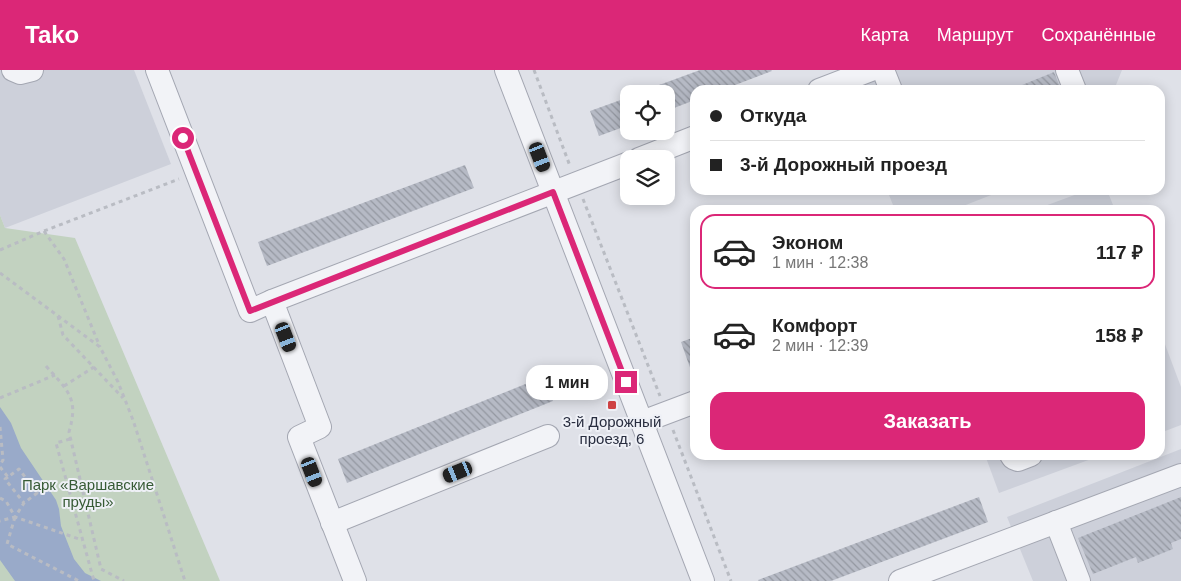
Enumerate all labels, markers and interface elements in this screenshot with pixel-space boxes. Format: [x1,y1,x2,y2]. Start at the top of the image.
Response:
text: Tako [25,21,79,48]
text: Карта [861,25,909,45]
text: Маршрут [937,25,1013,45]
text: Сохранённые [1041,25,1156,45]
map controls [620,85,675,205]
button: locate [620,85,675,140]
text: Откуда [740,105,806,126]
route start [172,127,194,149]
car [527,140,552,174]
button: layers [620,150,675,205]
text: 3-й Дорожный проезд [740,154,947,175]
icon: car [712,229,757,274]
text: Эконом [772,232,843,253]
text: 117 ₽ [1096,242,1143,263]
text: 1 мин · 12:38 [772,254,868,271]
icon: car [712,312,757,357]
text: Комфорт [772,315,857,336]
car [273,320,298,354]
text: 158 ₽ [1095,325,1143,346]
text: 2 мин · 12:39 [772,337,868,354]
callout: 1 мин [526,364,608,400]
route end [615,371,637,393]
text: 1 мин [545,374,589,391]
button: Заказать [710,392,1145,450]
marker: 3-й Дорожный проезд, 6 [606,399,618,411]
place label: 3-й Дорожный проезд, 6 [563,413,661,447]
car [299,455,324,489]
car [441,459,474,485]
park label: Парк «Варшавские пруды» [22,476,154,510]

